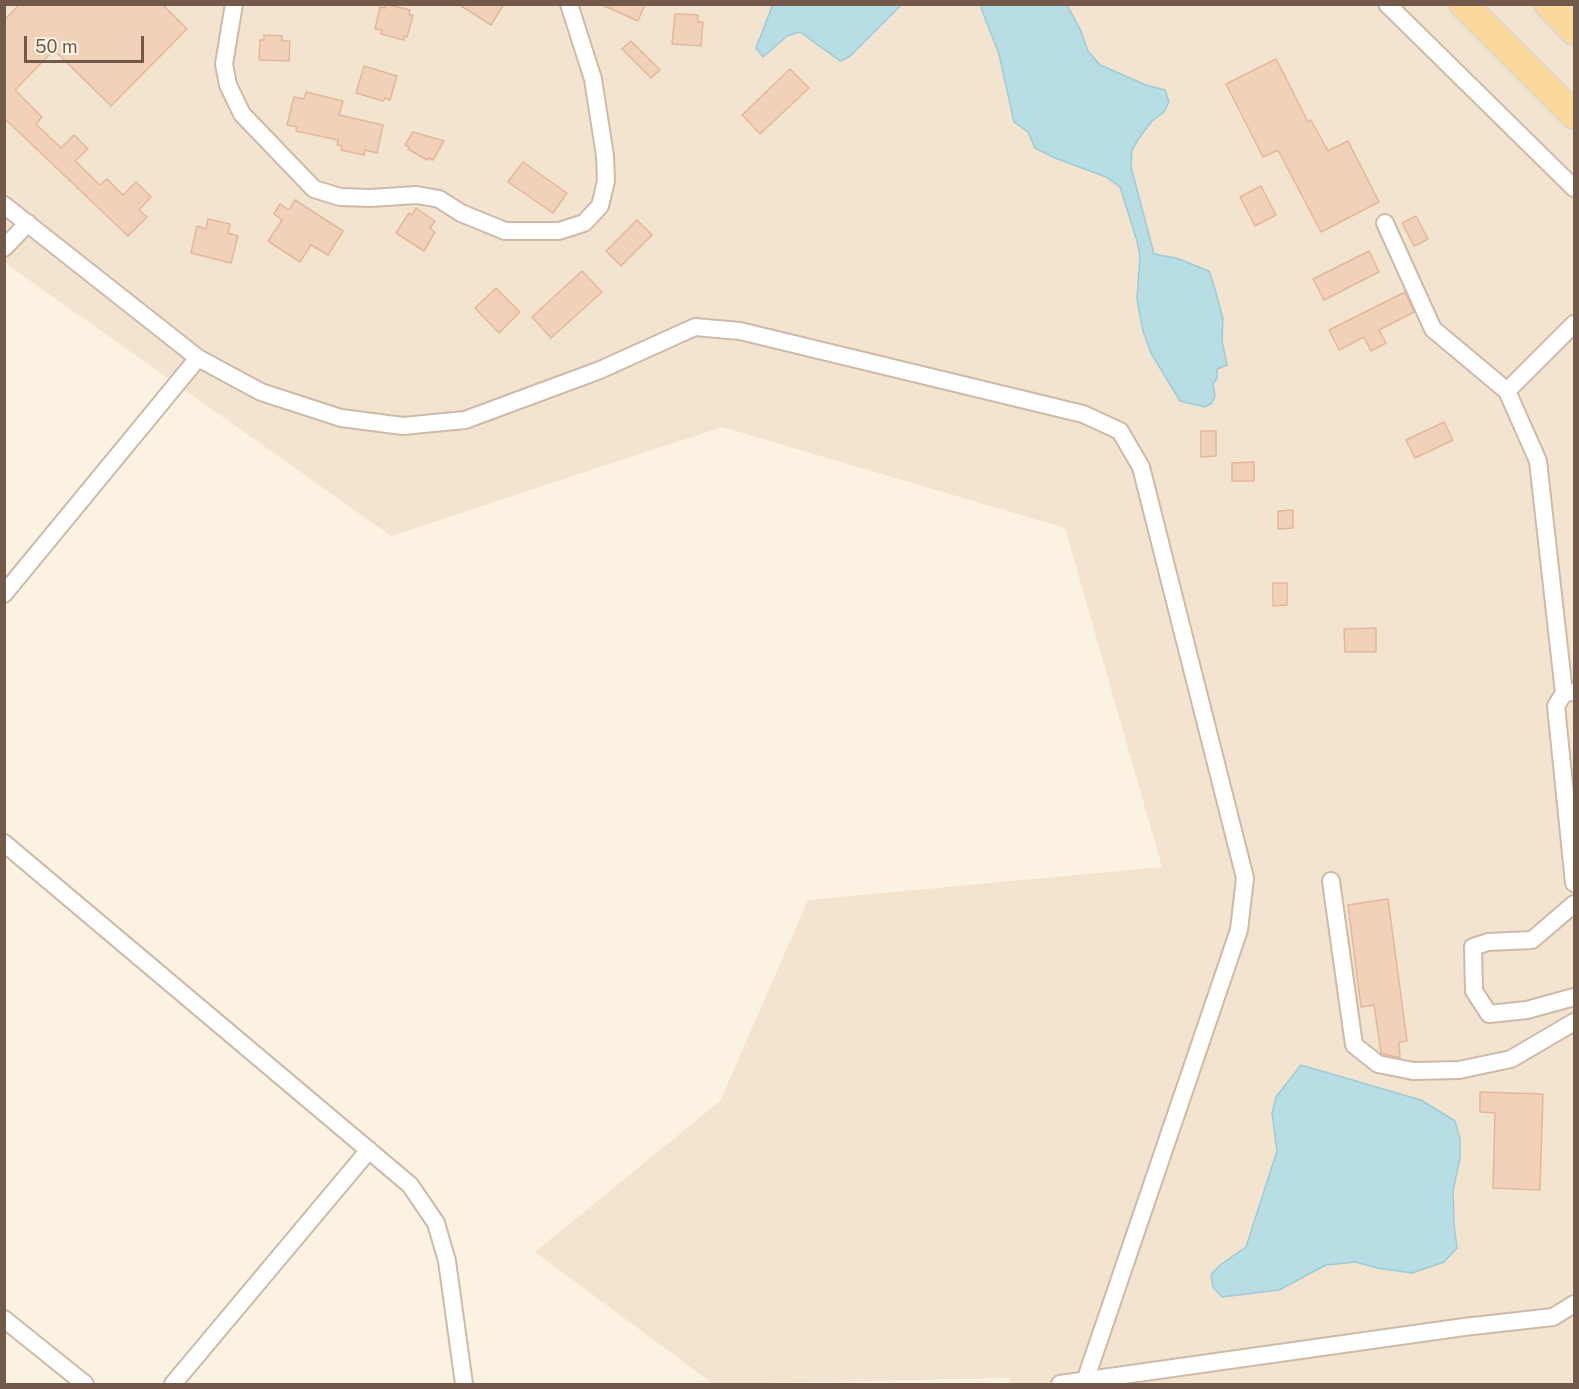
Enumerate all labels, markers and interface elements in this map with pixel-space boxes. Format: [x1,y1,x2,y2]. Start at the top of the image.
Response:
scale bar [27,24,147,62]
text: 50 m [35,36,78,57]

